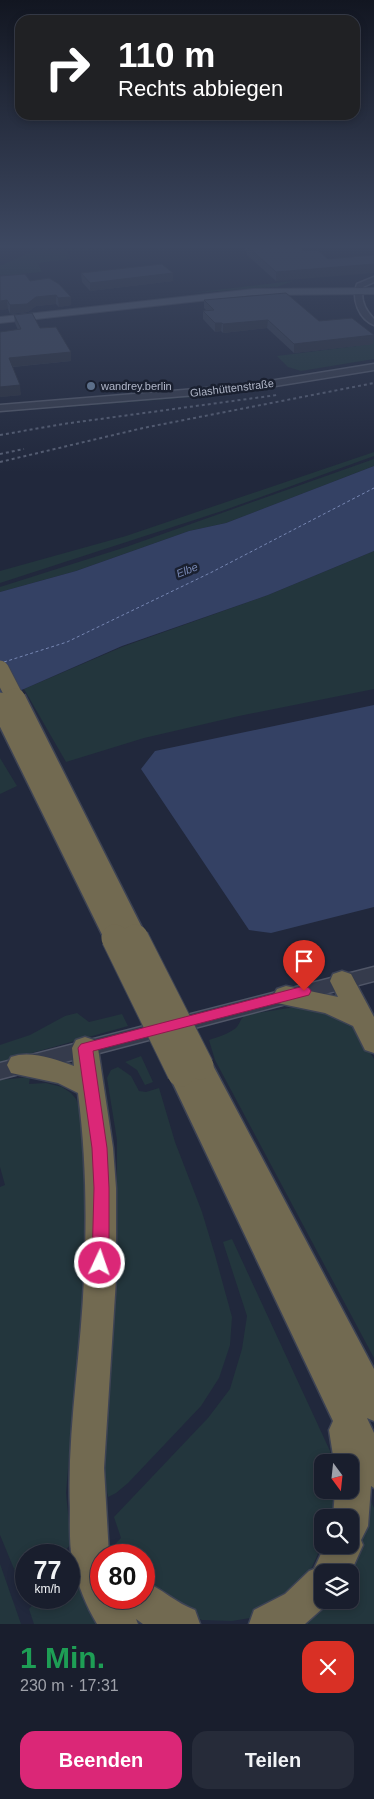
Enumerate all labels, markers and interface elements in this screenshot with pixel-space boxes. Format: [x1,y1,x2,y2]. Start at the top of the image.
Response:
icon: right [35,35,100,100]
text: 110 m [118,35,215,74]
text: Rechts abbiegen [118,76,283,101]
street label: Glashüttenstraße [189,377,275,399]
marker: wandrey.berlin [85,380,97,392]
place label: wandrey.berlin [100,380,172,392]
water label: Elbe [175,560,199,580]
pin [283,940,325,991]
icon: arrive [290,947,318,975]
position arrow [73,1236,125,1288]
north arrow [314,1454,359,1499]
map controls [314,1454,359,1609]
button: search [314,1509,359,1554]
speed limit sign: 80 [90,1544,155,1609]
text: 77 [34,1556,61,1584]
button: layers [314,1564,359,1609]
text: km/h [34,1582,61,1596]
text: 1 Min. [20,1641,105,1674]
button: close [302,1641,354,1693]
text: 230 m · 17:31 [20,1677,119,1694]
button: Beenden [20,1731,182,1789]
button: Teilen [192,1731,354,1789]

